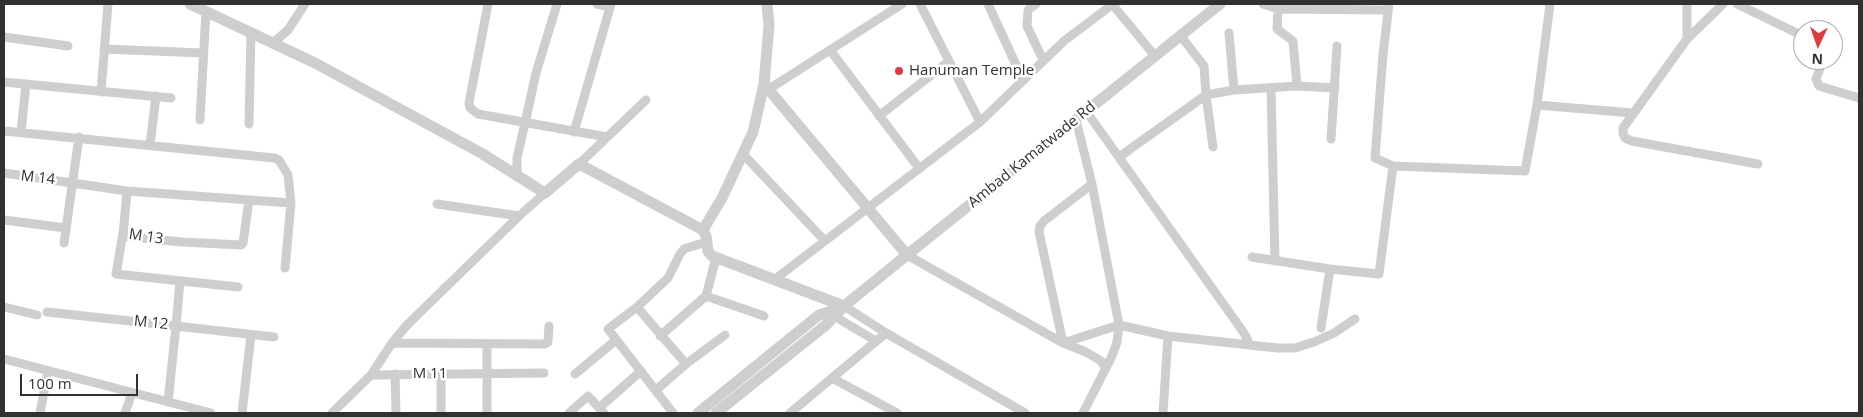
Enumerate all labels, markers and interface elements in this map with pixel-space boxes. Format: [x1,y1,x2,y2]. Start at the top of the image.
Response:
north arrow [1793,20,1843,70]
text: N [1811,50,1823,69]
place label: Hanuman Temple [909,62,1034,80]
marker: Hanuman Temple [893,65,905,77]
street label: Ambad Kamatwade Rd [965,98,1099,212]
street label: M 14 [20,167,56,189]
street label: M 13 [128,225,164,249]
street label: M 12 [133,312,169,334]
scale bar [22,364,140,396]
street label: M 11 [413,365,447,383]
text: 100 m [28,373,72,393]

